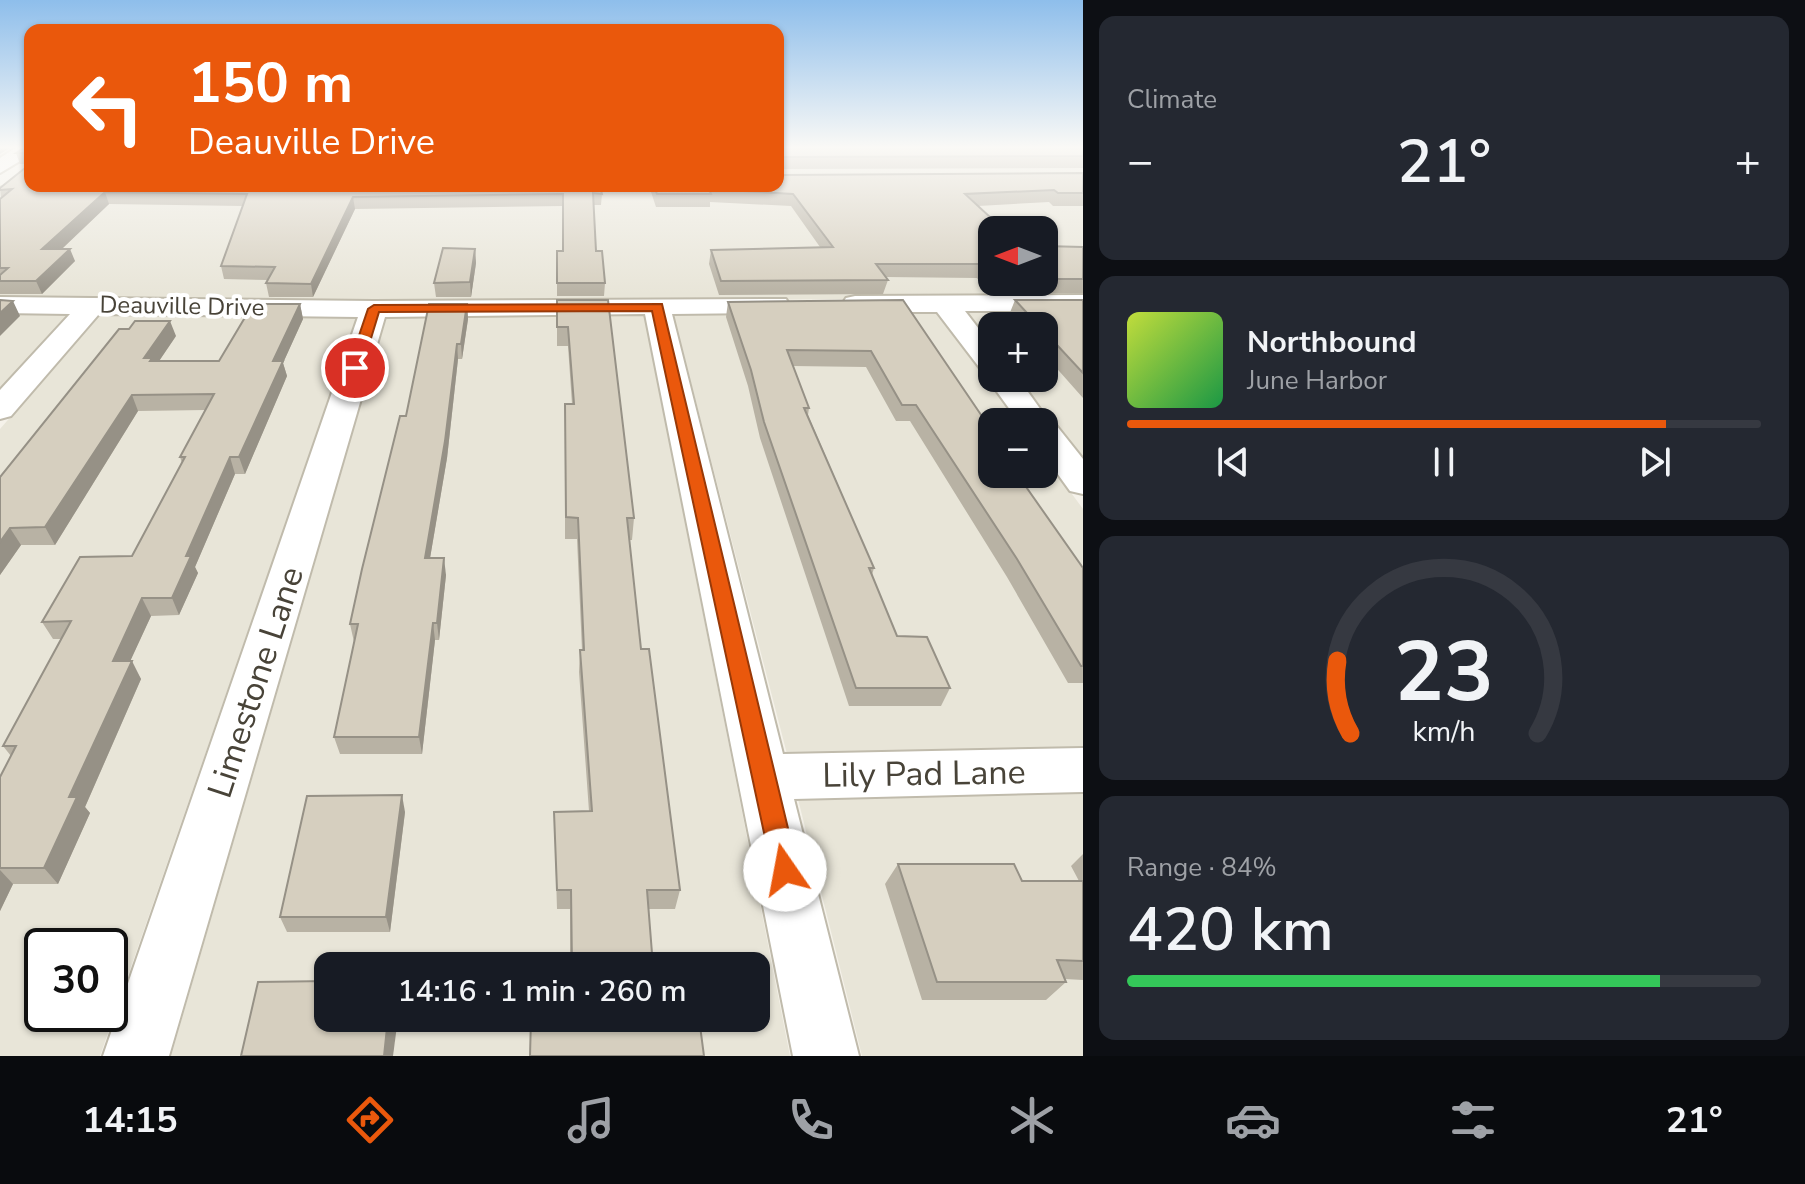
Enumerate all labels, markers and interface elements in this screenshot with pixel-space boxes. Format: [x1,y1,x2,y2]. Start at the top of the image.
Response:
text: 150 m [188,45,353,122]
icon: left [56,56,160,160]
text: Climate [1127,82,1217,117]
text: Deauville Drive [188,118,435,167]
text: 21° [1397,121,1491,203]
text: − [1127,132,1153,192]
text: + [1735,132,1761,192]
north arrow [978,216,1058,296]
map controls [978,216,1058,488]
street label: Deauville Drive [99,289,265,323]
button: + [978,312,1058,392]
text: Northbound [1247,322,1417,363]
pin [321,334,389,402]
icon: arrive [333,346,377,390]
text: June Harbor [1247,363,1387,398]
button: − [978,408,1058,488]
icon: previous [1211,440,1255,484]
icon: pause [1422,440,1466,484]
icon: next [1633,440,1677,484]
street label: Limestone Lane [197,561,315,804]
text: 23 [1394,616,1494,729]
text: km/h [1413,712,1475,751]
street label: Lily Pad Lane [822,749,1026,799]
position arrow [743,828,827,912]
text: Range · 84% [1127,850,1277,885]
text: 420 km [1127,889,1334,971]
speed limit sign: 30 [24,928,128,1032]
text: 14:16 · 1 min · 260 m [397,971,687,1012]
icon: directions [342,1092,398,1148]
icon: music [563,1092,619,1148]
icon: phone [783,1092,839,1148]
icon: climate [1004,1092,1060,1148]
icon: car [1225,1092,1281,1148]
icon: filters [1445,1092,1501,1148]
text: 14:15 [82,1096,178,1145]
text: 21° [1666,1096,1723,1145]

